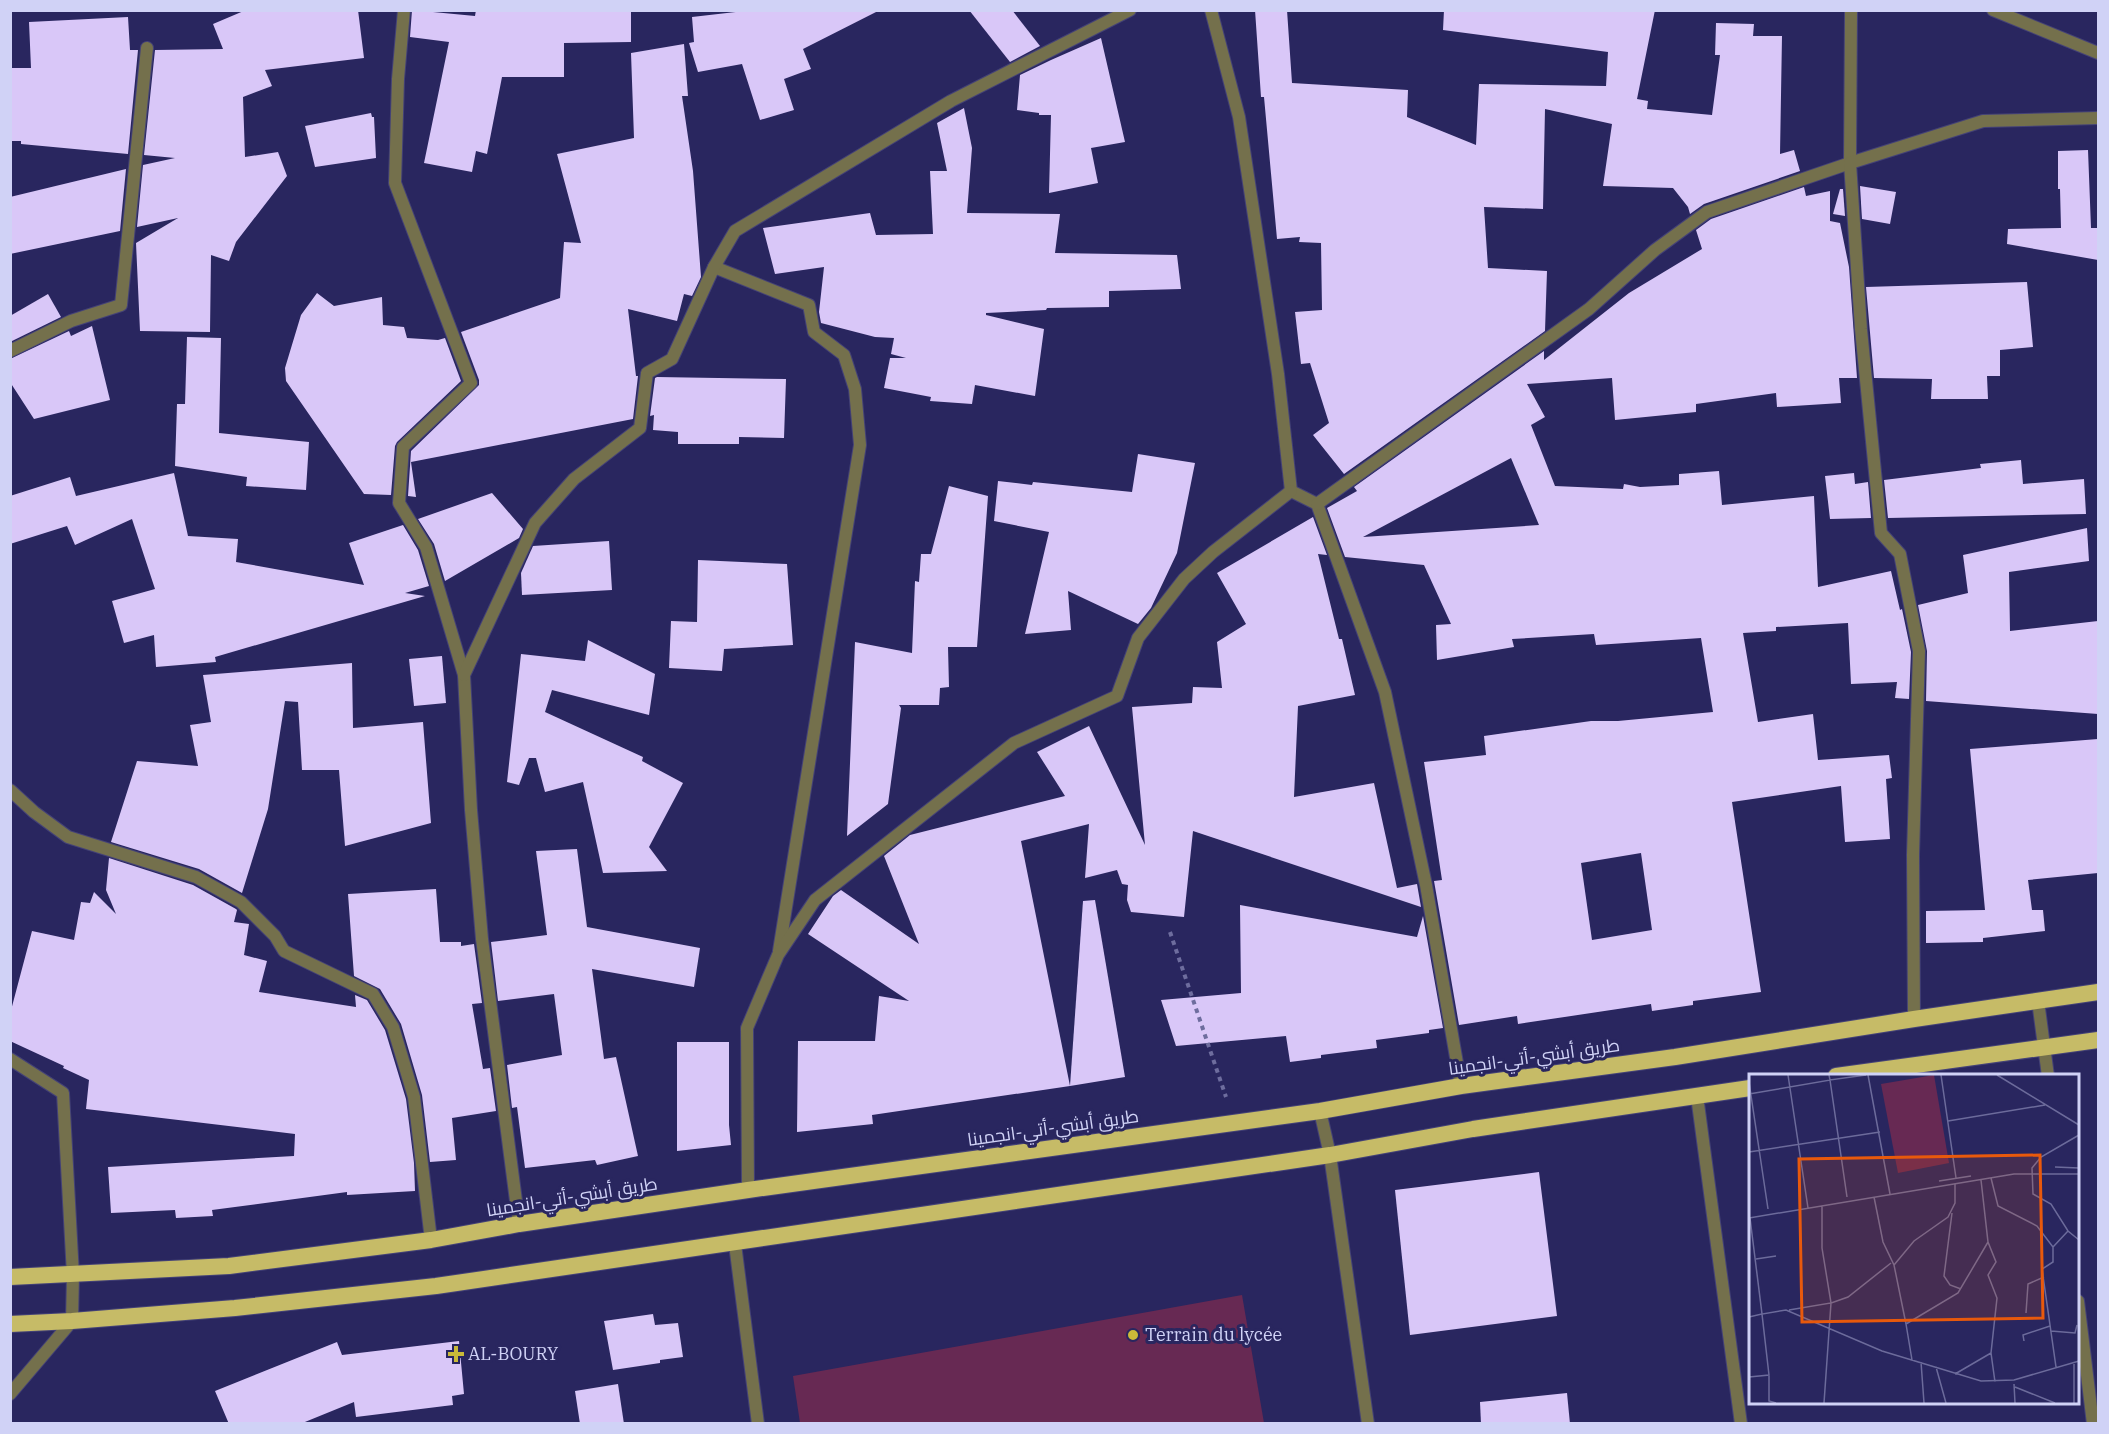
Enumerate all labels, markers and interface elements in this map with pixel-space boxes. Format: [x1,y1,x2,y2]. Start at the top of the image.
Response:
street label: طريق أبشي-أتي-انجمينا [1447,1033,1622,1083]
inset map [1749,1074,2079,1404]
street label: طريق أبشي-أتي-انجمينا [966,1104,1141,1154]
street label: طريق أبشي-أتي-انجمينا [485,1172,660,1224]
place label: Terrain du lycée [1145,1323,1282,1346]
marker: Terrain du lycée [1126,1328,1140,1342]
place label: AL-BOURY [468,1342,559,1365]
marker: AL-BOURY [449,1347,463,1361]

